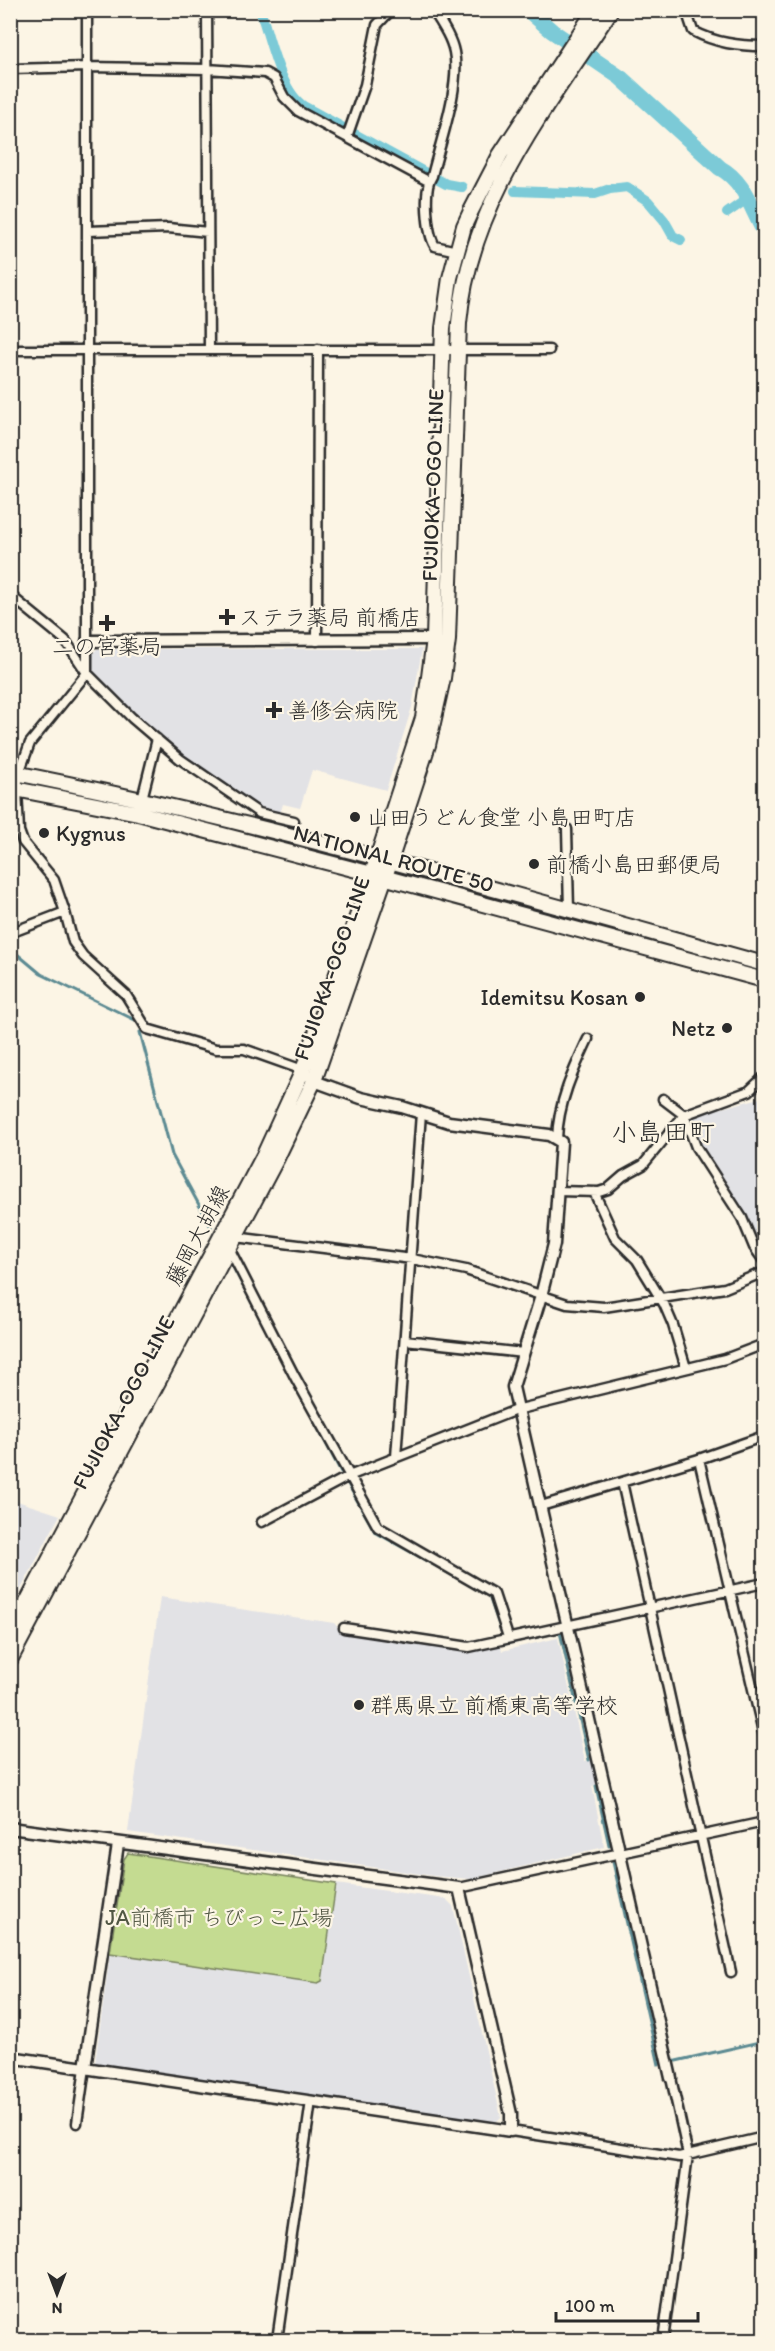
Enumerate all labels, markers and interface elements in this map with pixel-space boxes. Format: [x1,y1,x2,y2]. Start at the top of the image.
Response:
street label: FUJIOKA-OGO LINE [416,388,449,582]
place label: ステラ薬局 前橋店 [239,604,421,631]
marker: ステラ薬局 前橋店 [220,610,234,624]
marker: 二の宮薬局 [100,616,114,630]
place label: 二の宮薬局 [52,633,162,660]
place label: 善修会病院 [288,697,398,724]
marker: 善修会病院 [265,701,283,719]
place label: 山田うどん食堂 小島田町店 [367,804,636,831]
marker: 山田うどん食堂 小島田町店 [348,810,362,824]
street label: NATIONAL ROUTE 50 [291,819,497,898]
place label: Kygnus [56,820,126,847]
marker: Kygnus [37,826,51,840]
place label: 前橋小島田郵便局 [546,851,722,878]
marker: 前橋小島田郵便局 [527,857,541,871]
street label: FUJIOKA-OGO LINE [287,873,376,1064]
place label: Idemitsu Kosan [480,984,629,1011]
marker: Idemitsu Kosan [633,990,647,1004]
place label: Netz [671,1015,715,1042]
marker: Netz [720,1021,734,1035]
district label: 小島田町 [611,1116,715,1148]
street label: 藤岡大胡線 [160,1180,235,1290]
street label: FUJIOKA-OGO LINE [66,1311,181,1494]
place label: 群馬県立 前橋東高等学校 [371,1692,618,1719]
marker: 群馬県立 前橋東高等学校 [352,1698,366,1712]
park label: JA前橋市 ちびっこ広場 [105,1904,333,1931]
north arrow [27,2264,87,2324]
scale bar [556,2285,698,2323]
text: 100 m [565,2295,615,2317]
text: N [52,2299,62,2318]

